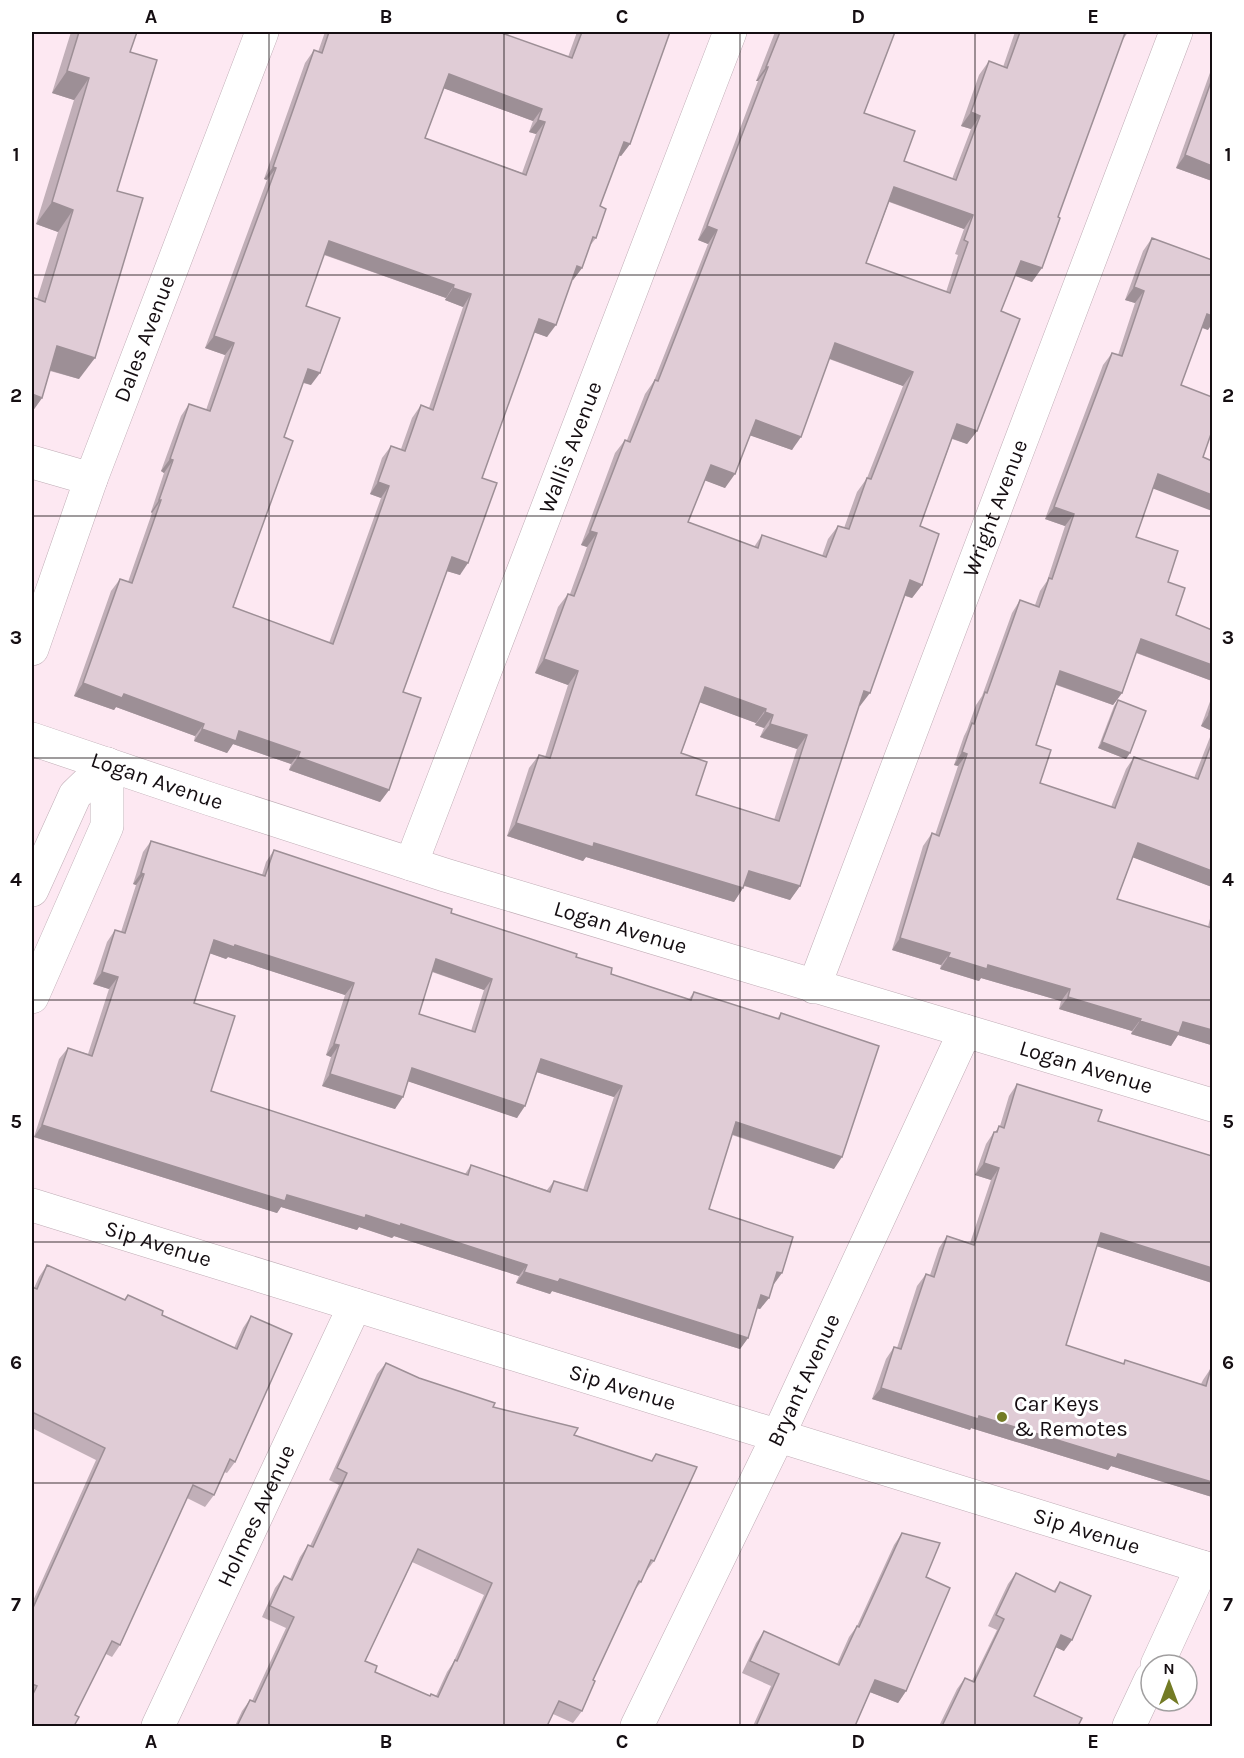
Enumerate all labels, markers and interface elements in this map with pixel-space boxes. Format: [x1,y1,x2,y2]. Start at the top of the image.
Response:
text: A [145,5,158,28]
text: B [380,5,392,28]
text: C [616,5,628,28]
text: D [851,5,865,28]
text: E [1087,5,1099,28]
text: 1 [12,143,20,166]
text: 1 [1224,143,1232,166]
street label: Dales Avenue [109,272,181,406]
street label: Wallis Avenue [534,378,608,517]
text: 2 [10,384,22,407]
text: 2 [1222,384,1234,407]
street label: Wright Avenue [958,436,1033,581]
text: 3 [10,626,22,649]
text: 3 [1222,626,1234,649]
street label: Logan Avenue [88,747,226,815]
text: 4 [10,868,22,891]
text: 4 [1222,868,1234,891]
street label: Logan Avenue [551,895,690,960]
street label: Logan Avenue [1016,1035,1156,1099]
text: 5 [10,1110,22,1133]
text: 5 [1222,1110,1234,1133]
street label: Sip Avenue [102,1215,215,1273]
street label: Bryant Avenue [762,1310,846,1451]
text: 6 [10,1351,22,1374]
text: 6 [1222,1351,1234,1374]
street label: Sip Avenue [566,1359,679,1416]
place label: Car Keys & Remotes [1014,1391,1128,1442]
marker: Car Keys & Remotes [995,1410,1009,1424]
street label: Holmes Avenue [212,1441,301,1591]
street label: Sip Avenue [1030,1503,1143,1560]
text: 7 [11,1593,21,1616]
text: 7 [1223,1593,1233,1616]
north arrow [1139,1653,1199,1713]
text: N [1163,1659,1175,1678]
text: A [145,1730,158,1753]
text: B [380,1730,392,1753]
text: C [616,1730,628,1753]
text: D [851,1730,865,1753]
text: E [1087,1730,1099,1753]

